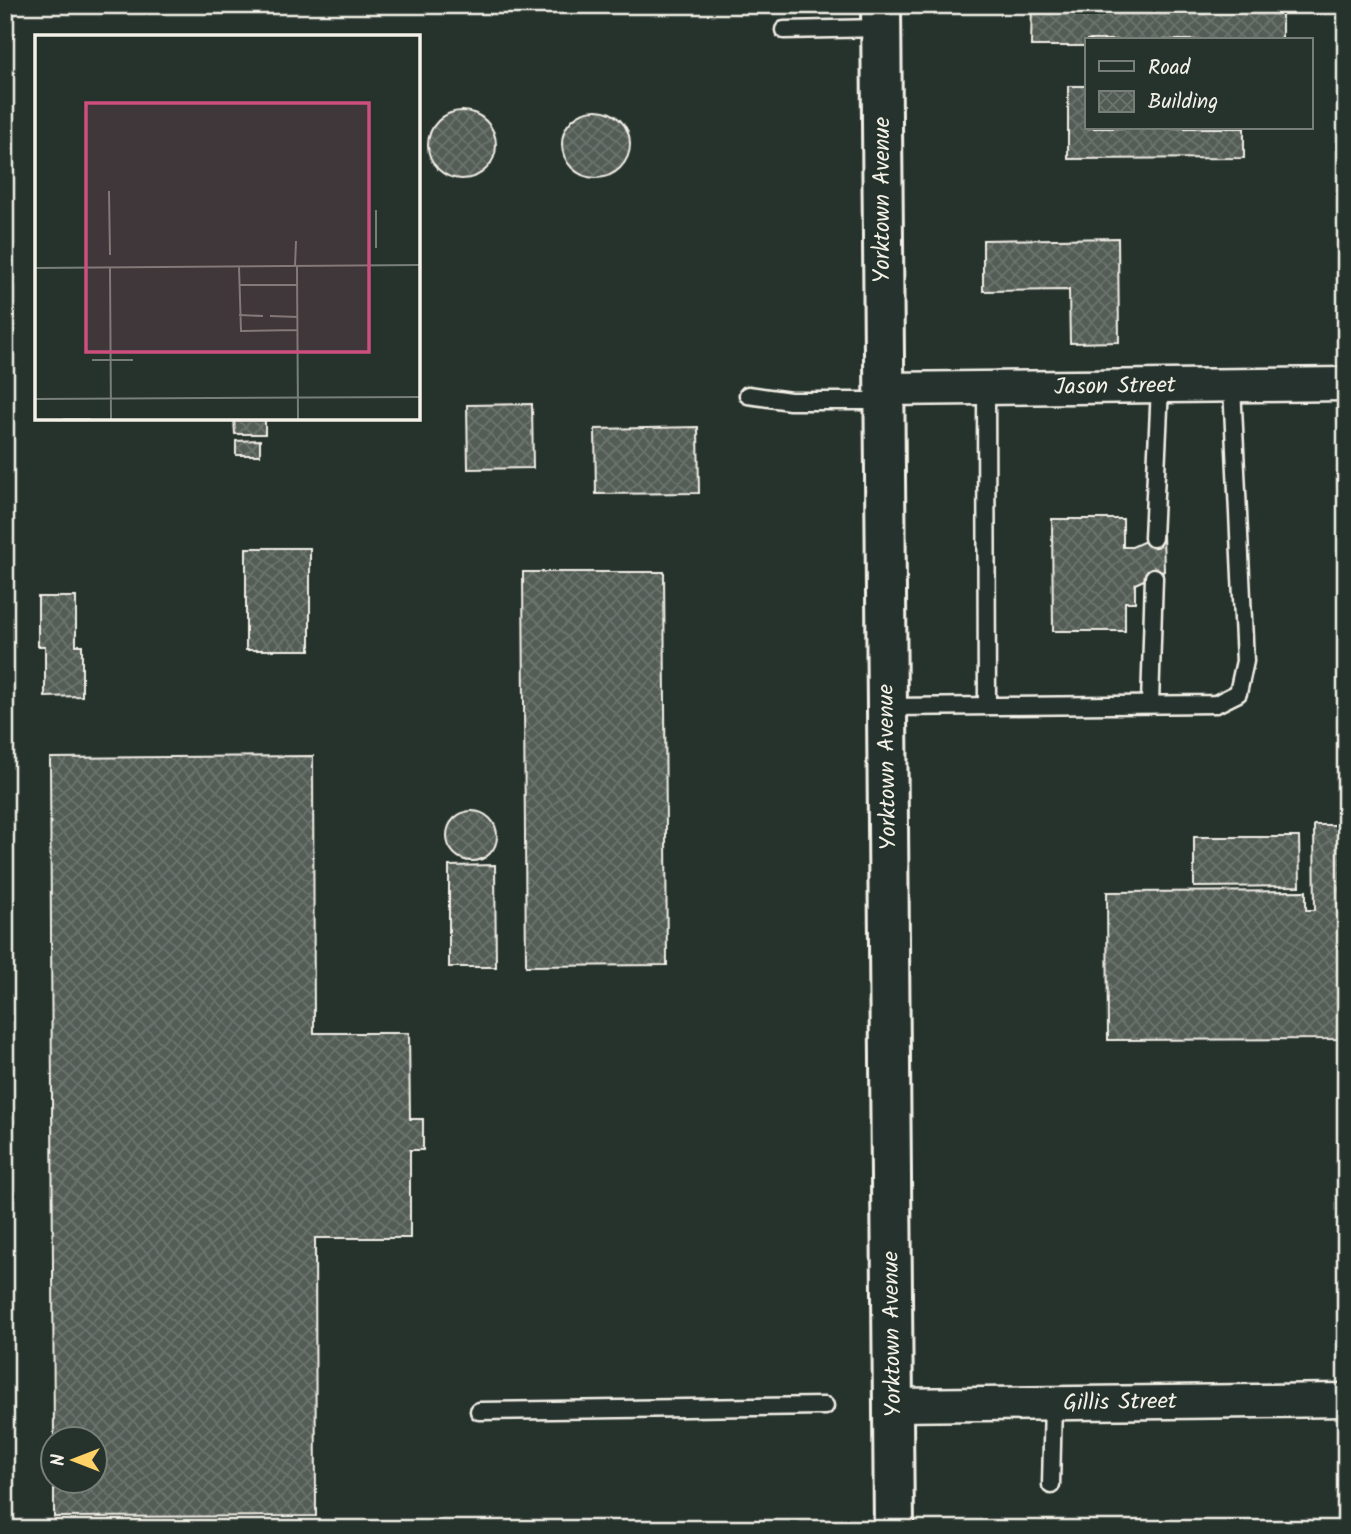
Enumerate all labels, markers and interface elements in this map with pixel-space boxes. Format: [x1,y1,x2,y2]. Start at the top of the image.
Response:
inset map [35,35,420,420]
legend [1085,38,1312,130]
text: Road [1148,52,1191,85]
text: Building [1148,86,1218,119]
street label: Yorktown Avenue [865,117,901,283]
street label: Jason Street [1054,368,1177,406]
street label: Yorktown Avenue [869,684,907,850]
street label: Yorktown Avenue [874,1251,912,1417]
street label: Gillis Street [1063,1384,1178,1422]
north arrow [38,1426,108,1496]
text: N [44,1454,74,1466]

